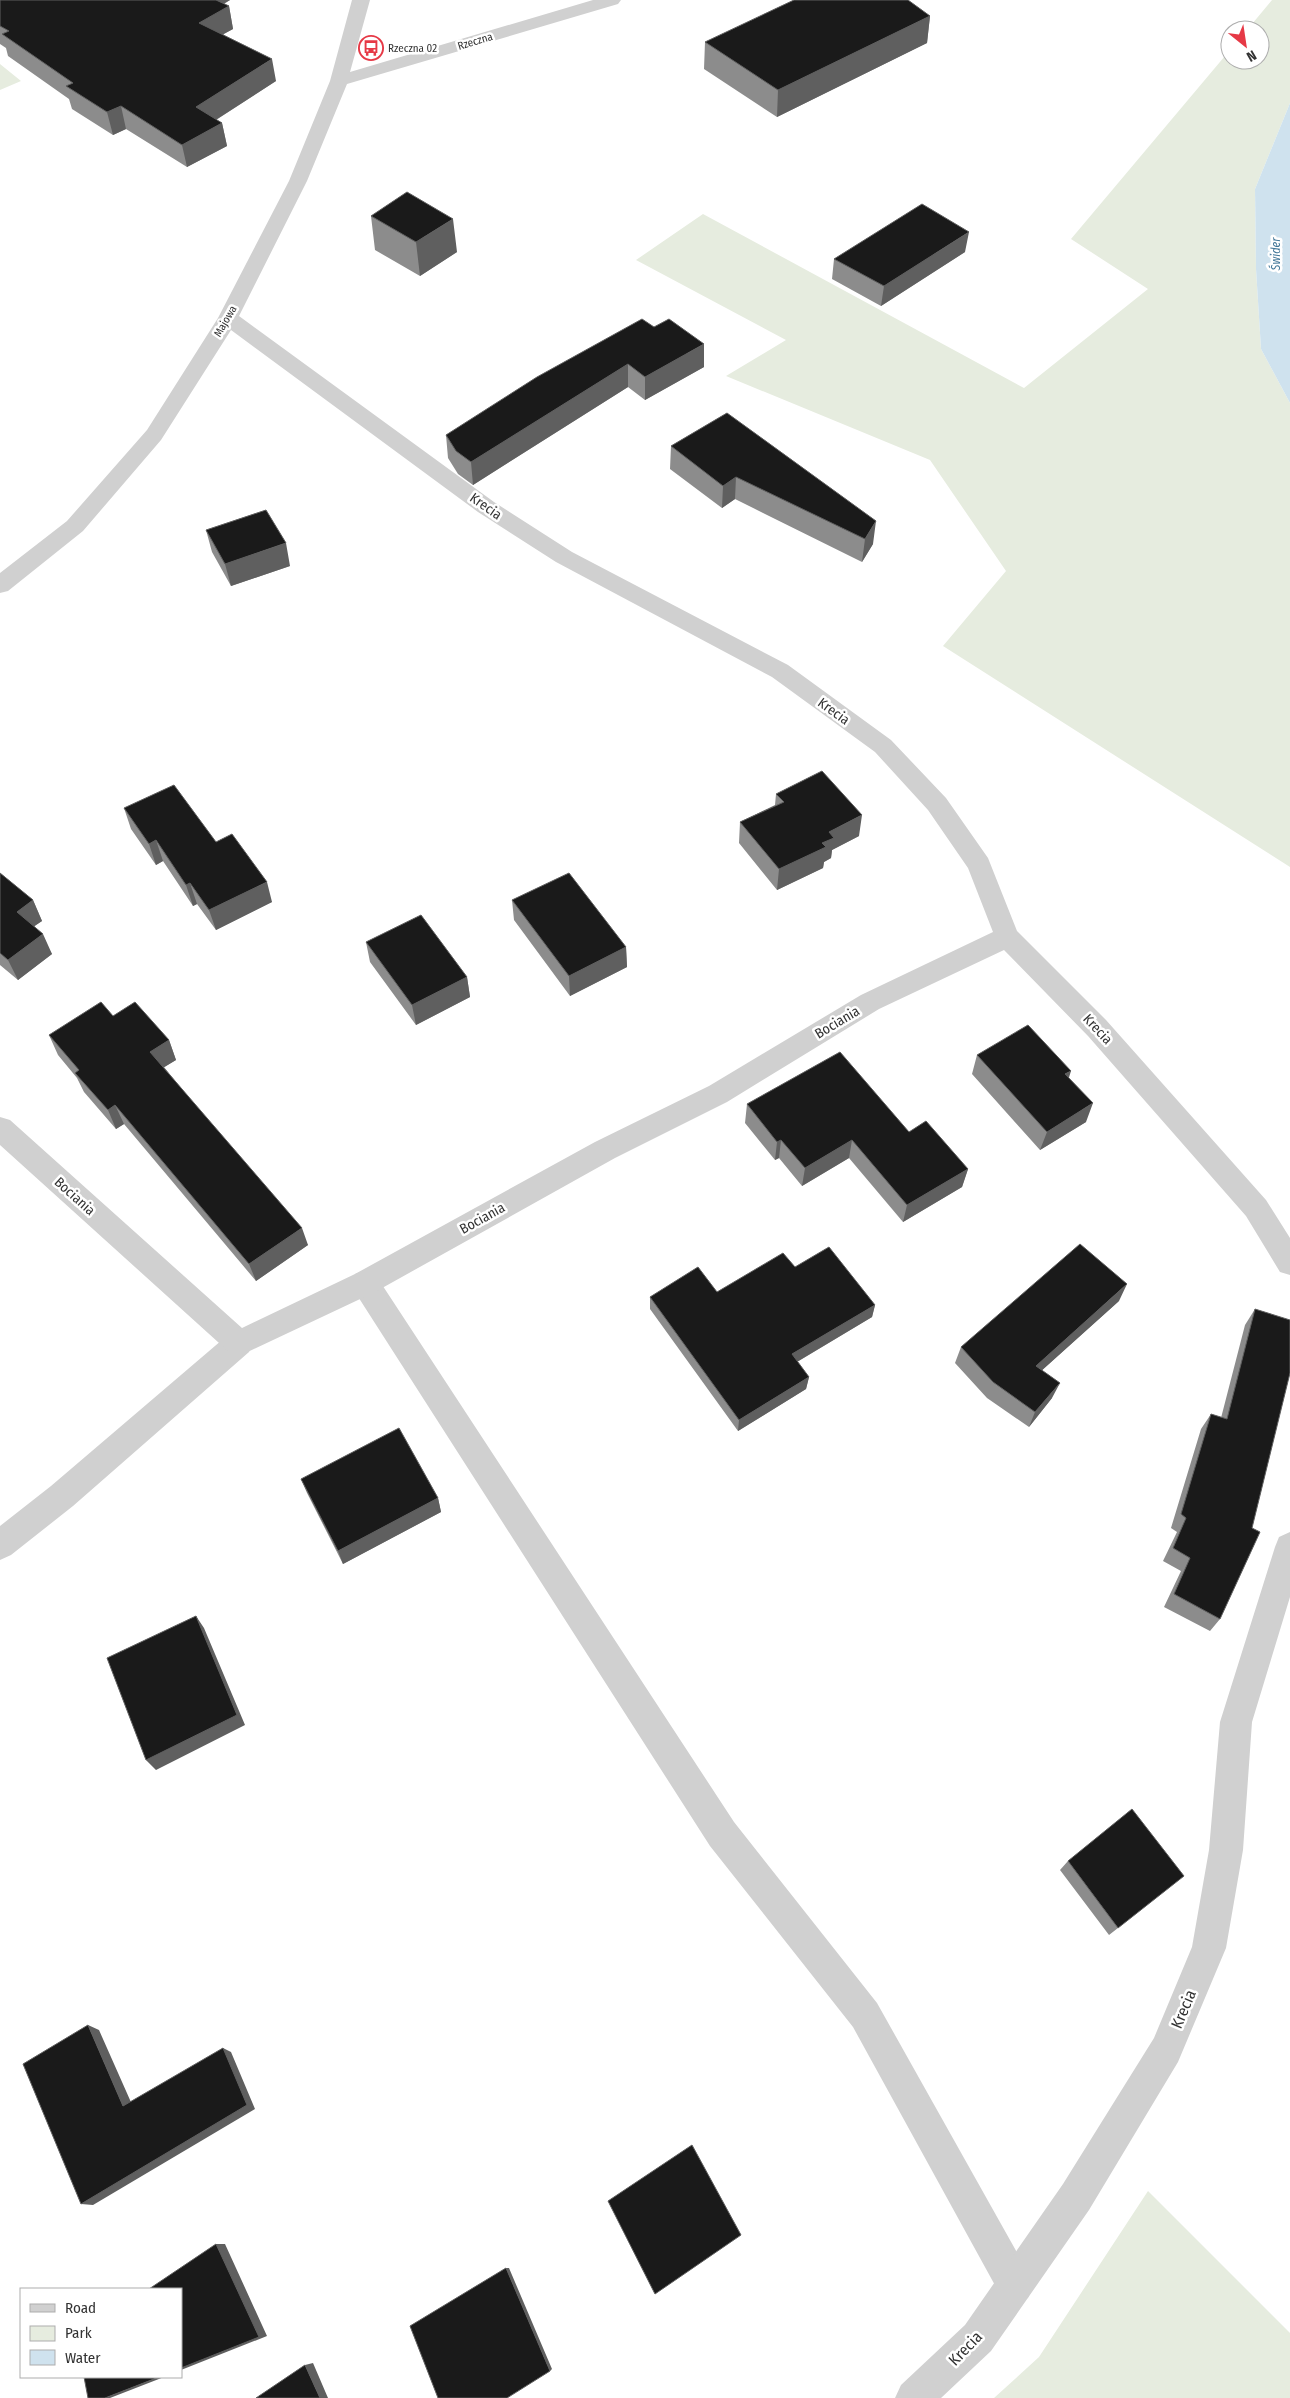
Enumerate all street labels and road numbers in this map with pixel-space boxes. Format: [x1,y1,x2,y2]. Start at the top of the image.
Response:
street label: Rzeczna [456,30,494,53]
street label: Majowa [211,303,240,339]
street label: Krecia [466,489,505,524]
street label: Krecia [814,694,853,729]
street label: Bociania [812,1002,863,1042]
street label: Krecia [1079,1011,1116,1048]
street label: Bociania [51,1174,99,1219]
street label: Bociania [457,1199,508,1238]
street label: Krecia [1167,1987,1200,2031]
street label: Krecia [945,2327,986,2369]

